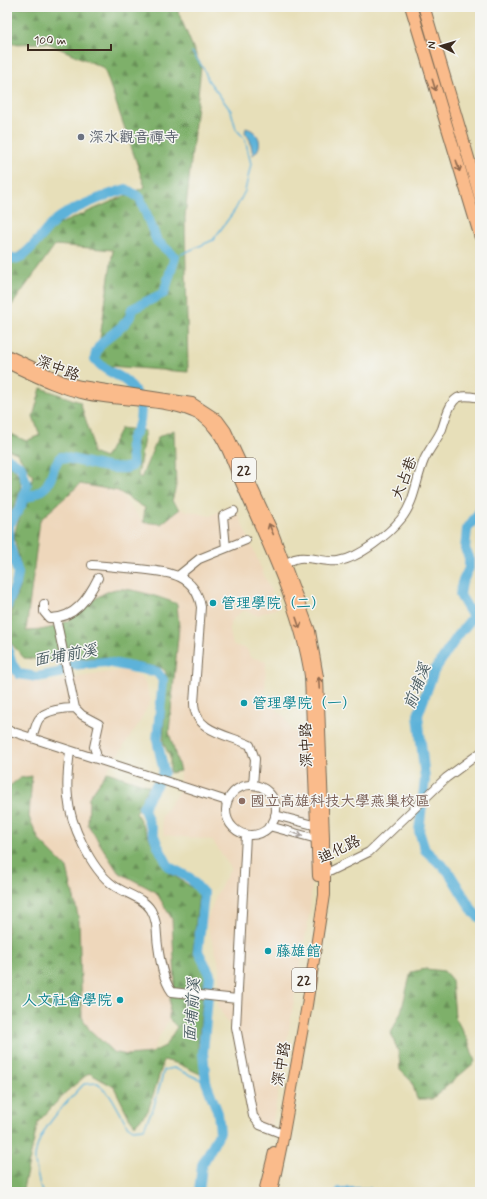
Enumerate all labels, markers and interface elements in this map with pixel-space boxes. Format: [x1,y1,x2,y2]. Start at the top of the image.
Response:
scale bar [28,26,111,52]
north arrow [421,26,461,66]
text: 100 m [34,33,66,49]
text: N [425,41,439,49]
one-way arrow [431,78,438,91]
place label: 深水觀音禪寺 [89,128,179,148]
marker: 深水觀音禪寺 [76,132,86,142]
one-way arrow [455,159,462,172]
street label: 深中路 [33,352,82,386]
street label: 大占巷 [388,454,422,503]
road number: 22 [232,458,256,482]
one-way arrow [267,523,274,535]
place label: 管理學院（二） [221,594,326,614]
marker: 管理學院（二） [208,598,218,608]
one-way arrow [295,617,302,630]
water label: 面埔前溪 [32,639,100,671]
water label: 前埔溪 [399,659,436,713]
one-way arrow [315,677,322,690]
place label: 管理學院（一） [252,694,357,714]
marker: 管理學院（一） [239,698,249,708]
street label: 深中路 [296,722,318,768]
place label: 國立高雄科技大學燕巢校區 [250,792,430,812]
marker: 國立高雄科技大學燕巢校區 [237,796,247,806]
one-way arrow [291,831,304,838]
street label: 迪化路 [315,831,364,869]
place label: 藤雄館 [276,942,321,962]
marker: 藤雄館 [263,946,273,956]
road number: 22 [292,968,316,992]
water label: 面埔前溪 [180,976,205,1043]
place label: 人文社會學院 [22,991,112,1011]
marker: 人文社會學院 [115,995,125,1005]
street label: 深中路 [268,1040,296,1088]

